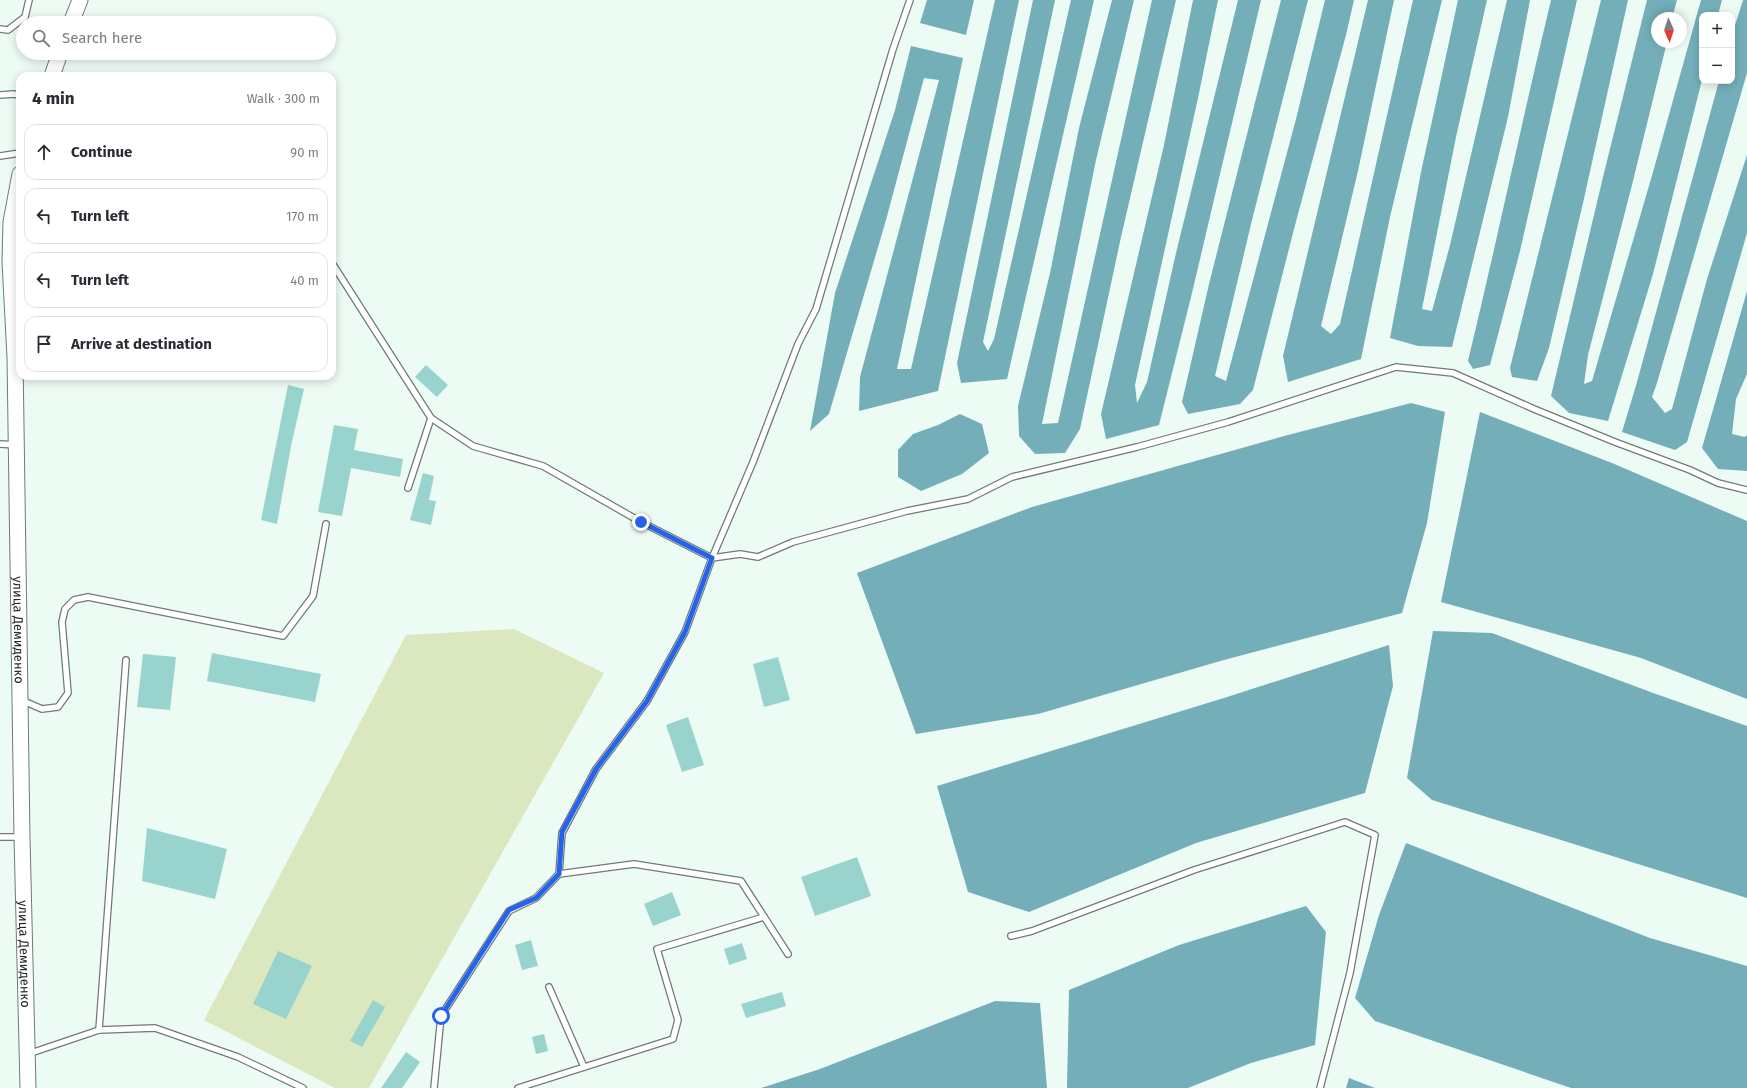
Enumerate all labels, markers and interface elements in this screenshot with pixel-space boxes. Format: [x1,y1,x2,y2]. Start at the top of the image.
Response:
north arrow [1651,12,1687,48]
map controls [1699,12,1735,84]
button: + [1699,12,1735,48]
search box [16,16,336,60]
icon: search [30,27,52,49]
text: Search here [62,29,142,47]
button: − [1699,48,1735,84]
text: 4 min [32,88,75,109]
text: Walk · 300 m [247,91,320,106]
icon: ahead [33,141,55,163]
text: Continue [71,143,132,161]
text: 90 m [290,145,319,160]
icon: left [33,205,55,227]
text: Turn left [71,207,129,225]
text: 170 m [286,209,319,224]
icon: left [33,269,55,291]
text: Turn left [71,271,129,289]
text: 40 m [290,273,319,288]
icon: arrive [33,333,55,355]
text: Arrive at destination [71,335,212,353]
route end [632,513,650,531]
street label: улица Демиденко [11,576,27,684]
street label: улица Демиденко [16,900,34,1008]
route start [432,1007,450,1025]

